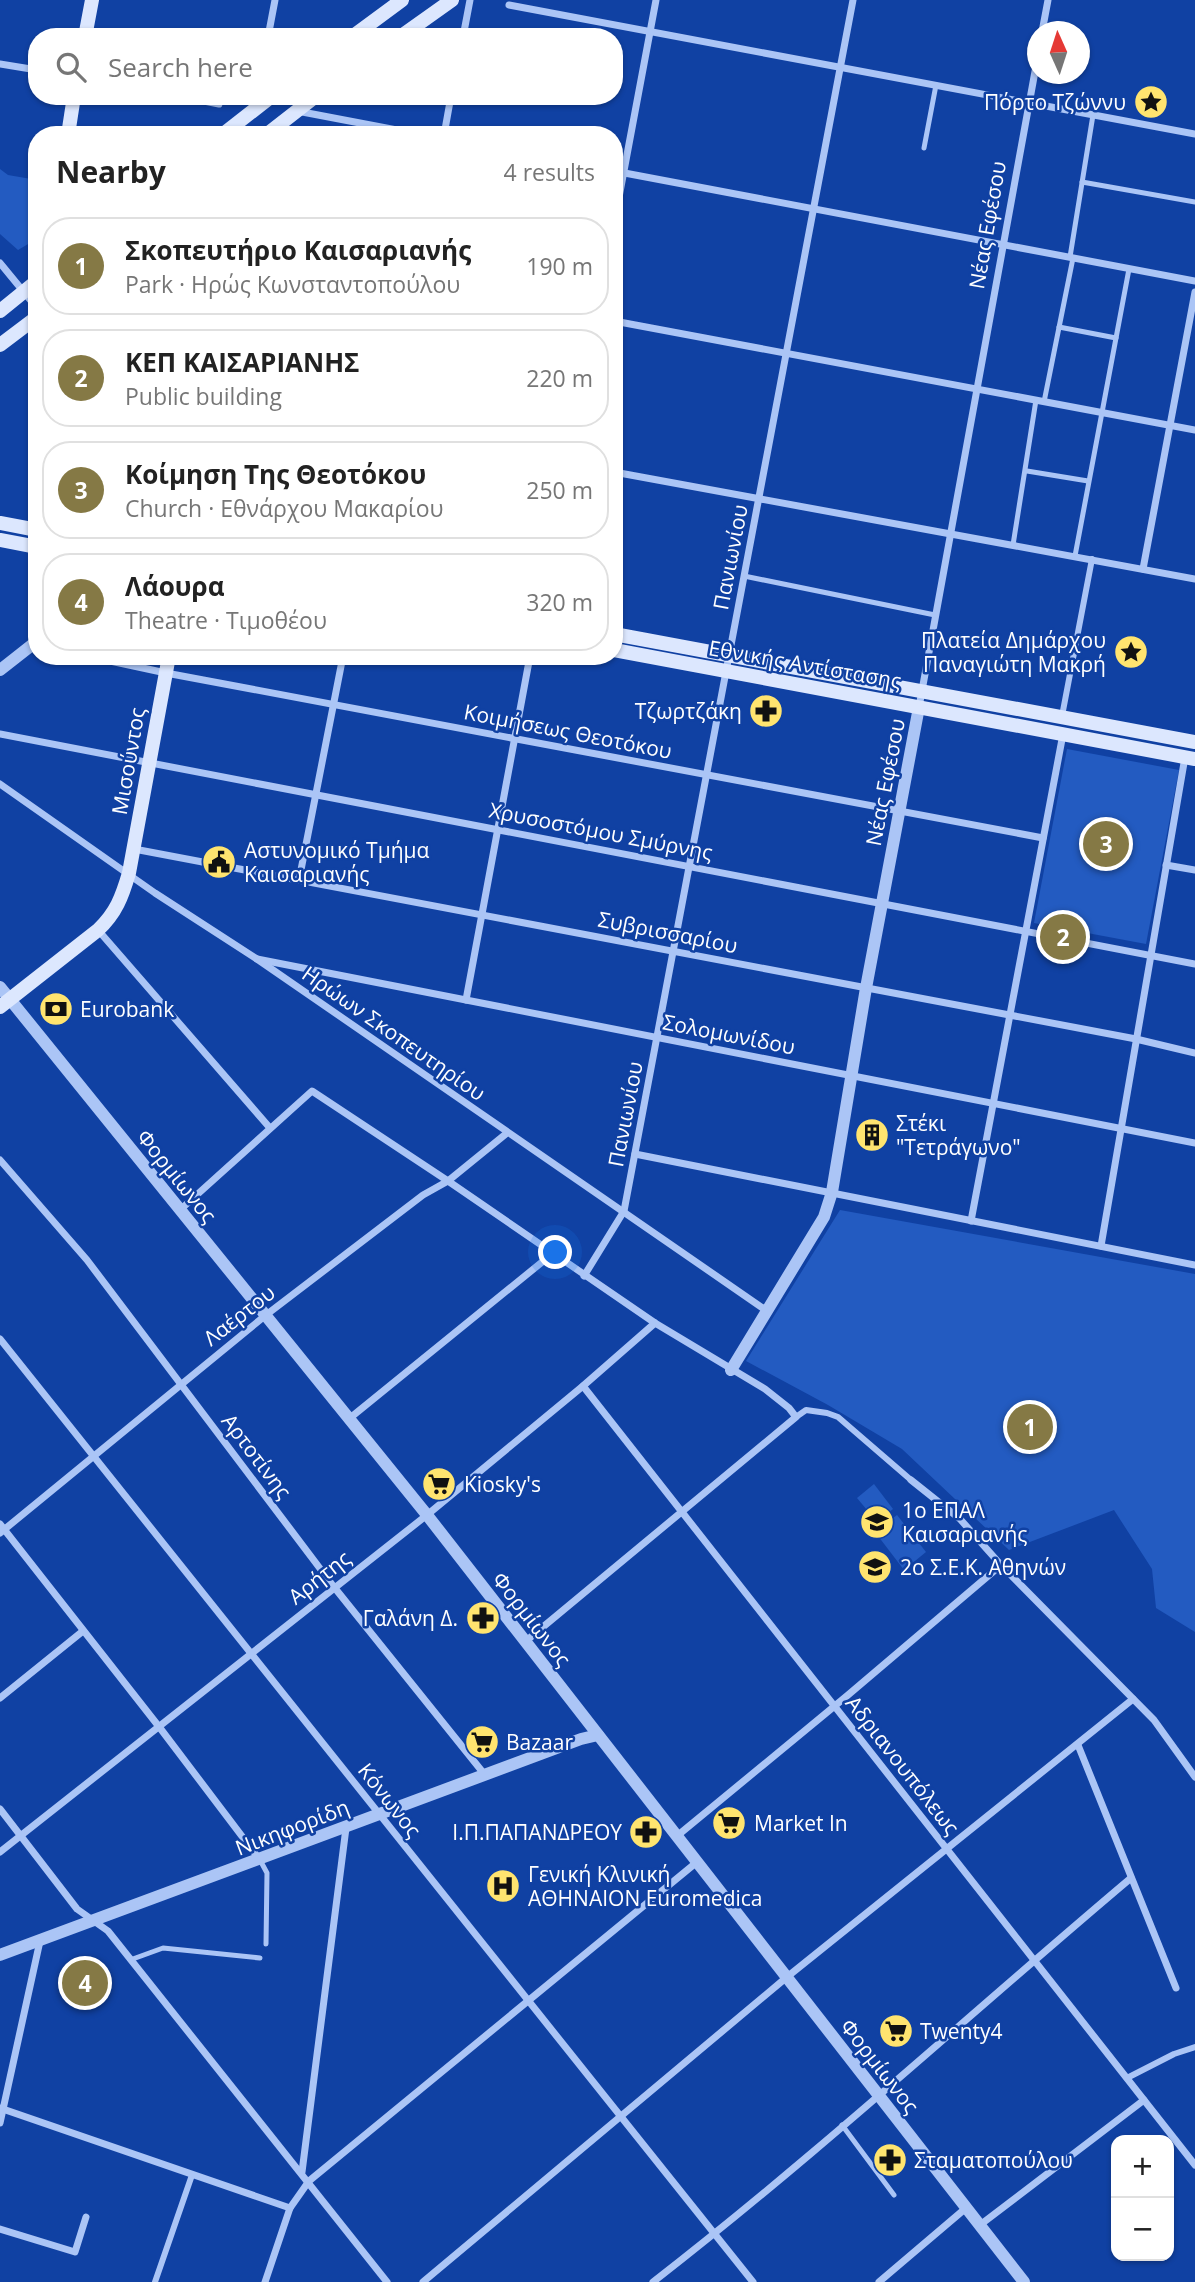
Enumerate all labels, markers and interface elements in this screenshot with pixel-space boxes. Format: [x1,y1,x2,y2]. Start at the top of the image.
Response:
north arrow [1027,21,1090,84]
search box [28,28,623,105]
icon: search [52,48,90,86]
text: Search here [108,49,253,85]
place icon: Πόρτο Τζώννυ [1132,83,1170,121]
place label: Πόρτο Τζώννυ [984,88,1126,116]
text: Nearby [56,151,166,192]
text: 4 results [504,156,595,188]
street label: Νέας Εφέσου [962,159,1012,291]
text: Σκοπευτήριο Καισαριανής [125,232,471,268]
text: 1 [74,250,88,282]
text: 190 m [526,250,593,282]
text: Park · Ηρώς Κωνσταντοπούλου [125,268,460,300]
text: ΚΕΠ ΚΑΙΣΑΡΙΑΝΗΣ [125,344,359,380]
text: 2 [74,362,88,394]
text: 220 m [526,362,593,394]
text: Public building [125,380,282,412]
text: Κοίμηση Της Θεοτόκου [125,456,426,492]
text: 3 [74,474,88,506]
text: 250 m [526,474,593,506]
text: Church · Εθνάρχου Μακαρίου [125,492,444,524]
street label: Πανιωνίου [706,502,754,612]
text: Λάουρα [125,568,224,604]
text: 4 [74,586,88,618]
text: 320 m [526,586,593,618]
text: Theatre · Τιμοθέου [125,604,327,636]
place label: Πλατεία Δημάρχου Παναγιώτη Μακρή [921,626,1106,678]
street label: Εθνικής Αντίστασης [706,633,904,695]
place icon: Πλατεία Δημάρχου Παναγιώτη Μακρή [1112,633,1150,671]
pharmacy icon: Τζωρτζάκη [747,692,785,730]
street label: Κοιμήσεως Θεοτόκου [462,697,674,765]
place label: Τζωρτζάκη [635,697,742,725]
street label: Μισούντος [105,705,151,817]
street label: Νέας Εφέσου [859,716,911,848]
street label: Χρυσοστόμου Σμύρνης [487,796,715,866]
pin: 3 [1083,818,1129,870]
place label: Αστυνομικό Τμήμα Καισαριανής [244,836,430,888]
public building icon: Αστυνομικό Τμήμα Καισαριανής [200,843,238,881]
street label: Συβρισσαρίου [596,905,740,959]
pin: 2 [1040,911,1086,963]
street label: Ηρώων Σκοπευτηρίου [297,959,491,1107]
bank icon: Eurobank [37,990,75,1028]
place label: Eurobank [80,995,174,1023]
street label: Σολομωνίδου [660,1007,798,1061]
street label: Πανιωνίου [601,1059,649,1169]
place label: Στέκι "Τετράγωνο" [896,1109,1021,1161]
building icon: Στέκι "Τετράγωνο" [853,1116,891,1154]
street label: Φορμίωνος [131,1123,223,1229]
your location [538,1235,572,1269]
street label: Λαέρτου [197,1278,281,1352]
pin: 1 [1007,1401,1053,1453]
street label: Αρτοτίνης [216,1408,298,1504]
supermarket icon: Kiosky's [420,1465,458,1503]
place label: Kiosky's [464,1470,541,1498]
place label: 1ο ΕΠΑΛ Καισαριανής [902,1496,1027,1548]
school or university icon: 1ο ΕΠΑΛ Καισαριανής [858,1503,896,1541]
street label: Αρήτης [282,1544,356,1610]
school or university icon: 2ο Σ.Ε.Κ. Αθηνών [856,1548,894,1586]
place label: 2ο Σ.Ε.Κ. Αθηνών [900,1553,1066,1581]
street label: Φορμίωνος [486,1566,578,1672]
pharmacy icon: Γαλάνη Δ. [464,1599,502,1637]
place label: Γαλάνη Δ. [363,1604,458,1632]
street label: Αδριανουπόλεως [840,1690,966,1840]
supermarket icon: Bazaar [463,1723,501,1761]
place label: Bazaar [506,1728,573,1756]
street label: Κόνωνος [352,1757,428,1843]
street label: Νικηφορίδη [231,1792,353,1862]
supermarket icon: Market In [710,1804,748,1842]
place label: Market In [754,1809,848,1837]
pharmacy icon: Ι.Π.ΠΑΠΑΝΔΡΕΟΥ [627,1813,665,1851]
place label: Ι.Π.ΠΑΠΑΝΔΡΕΟΥ [452,1818,622,1846]
place label: Γενική Κλινική ΑΘΗΝΑΙΟΝ Euromedica [528,1860,763,1912]
hospital icon: Γενική Κλινική ΑΘΗΝΑΙΟΝ Euromedica [484,1867,522,1905]
pin: 4 [62,1957,108,2009]
supermarket icon: Twenty4 [877,2012,915,2050]
street label: Φορμίωνος [834,2013,926,2119]
place label: Twenty4 [920,2017,1003,2045]
map controls [1111,2135,1174,2261]
button: + [1111,2135,1174,2198]
pharmacy icon: Σταματοπούλου [871,2141,909,2179]
place label: Σταματοπούλου [914,2146,1073,2174]
button: − [1111,2198,1174,2261]

